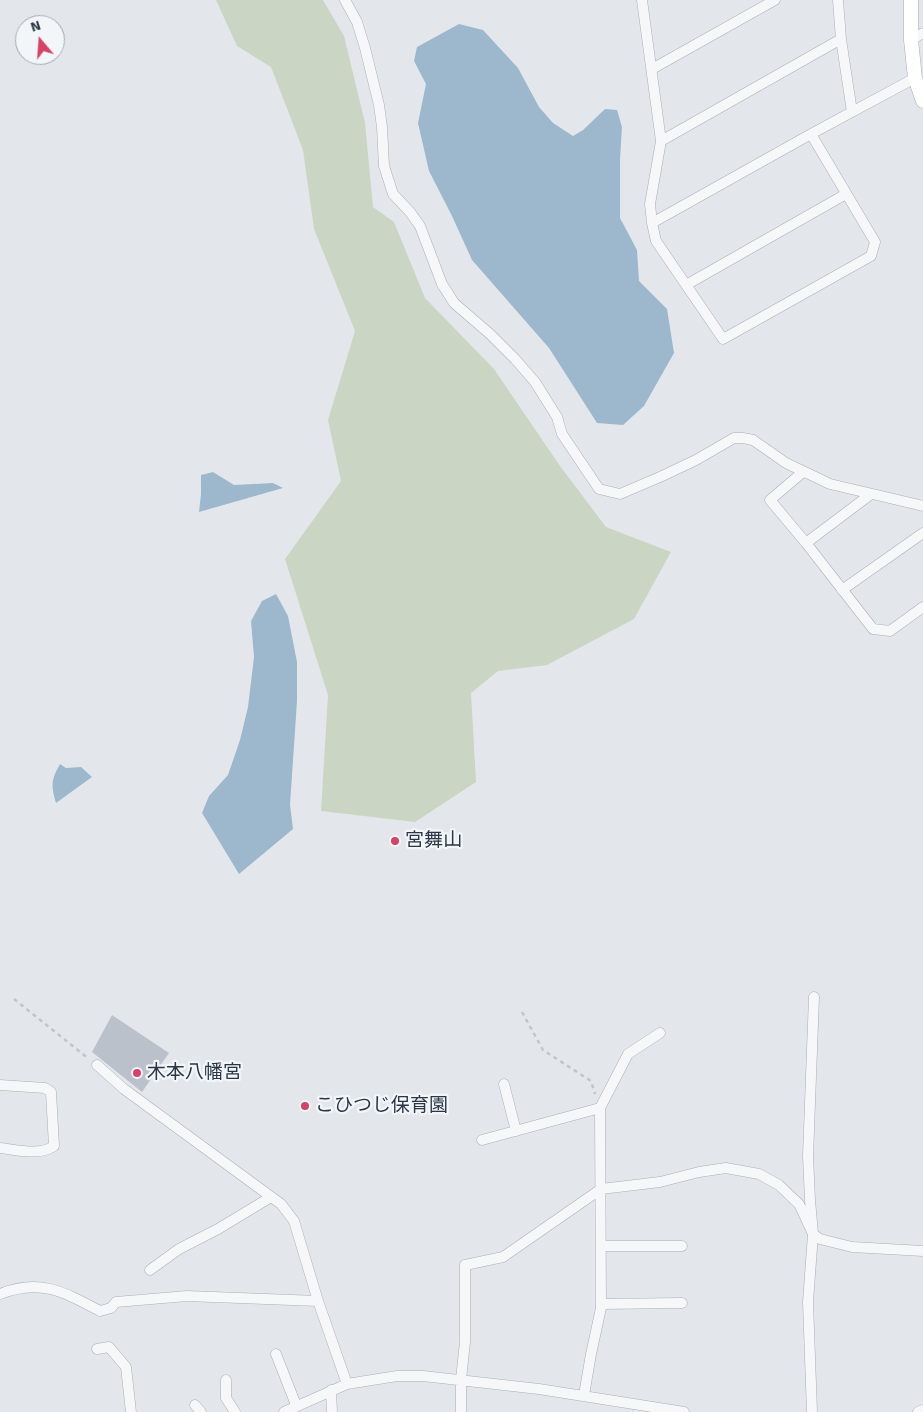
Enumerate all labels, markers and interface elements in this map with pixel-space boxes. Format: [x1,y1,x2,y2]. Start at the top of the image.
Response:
north arrow [15,15,65,65]
text: N [28,17,43,36]
place label: 宮舞山 [405,830,462,852]
marker: 宮舞山 [389,835,401,847]
place label: 木本八幡宮 [147,1062,242,1084]
marker: 木本八幡宮 [131,1067,143,1079]
place label: こひつじ保育園 [315,1095,448,1117]
marker: こひつじ保育園 [299,1100,311,1112]

